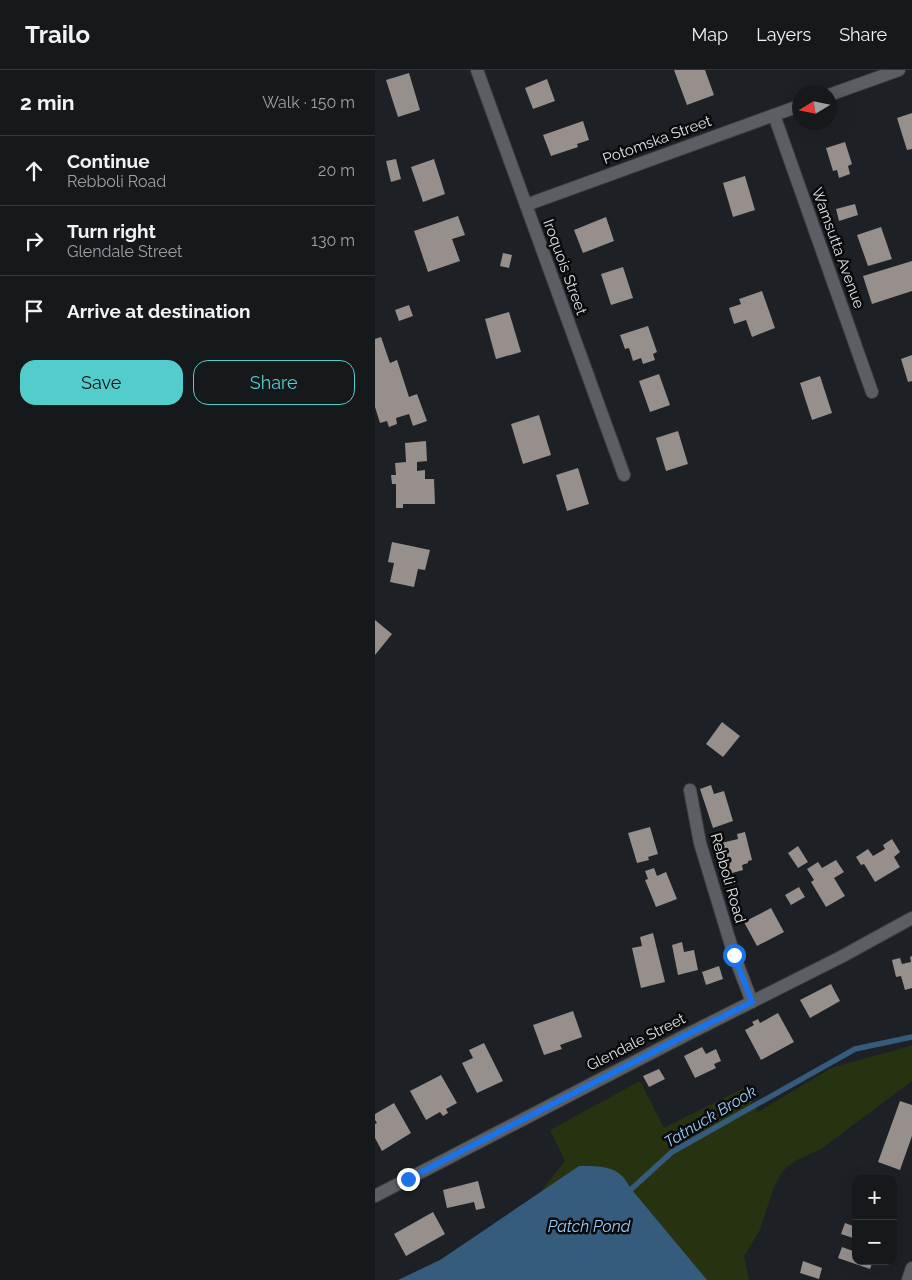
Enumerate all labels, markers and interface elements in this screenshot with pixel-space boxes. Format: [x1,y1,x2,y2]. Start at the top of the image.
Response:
text: Trailo [25,20,90,49]
text: Map [692,24,728,45]
text: Layers [756,24,811,45]
text: Share [839,24,887,45]
north arrow [792,85,837,130]
text: 2 min [20,90,74,115]
text: Walk · 150 m [262,93,355,112]
street label: Potomska Street [600,112,714,168]
text: Continue [67,150,150,172]
icon: ahead [20,157,48,185]
text: 20 m [318,161,355,180]
text: Rebboli Road [67,172,166,191]
street label: Wamsutta Avenue [808,185,868,311]
street label: Iroquois Street [539,217,591,317]
text: Turn right [67,220,156,242]
icon: right [20,227,48,255]
text: 130 m [311,231,355,250]
text: Glendale Street [67,242,182,261]
icon: arrive [20,297,48,325]
text: Arrive at destination [67,300,251,322]
button: Save [20,360,183,405]
button: Share [193,360,355,405]
street label: Rebboli Road [707,831,749,925]
route start [723,944,746,967]
street label: Glendale Street [584,1009,688,1075]
water label: Tatnuck Brook [661,1081,760,1151]
route end [397,1168,420,1191]
map controls [852,1175,897,1265]
button: + [852,1175,897,1220]
water label: Patch Pond [548,1217,631,1236]
button: − [852,1220,897,1265]

